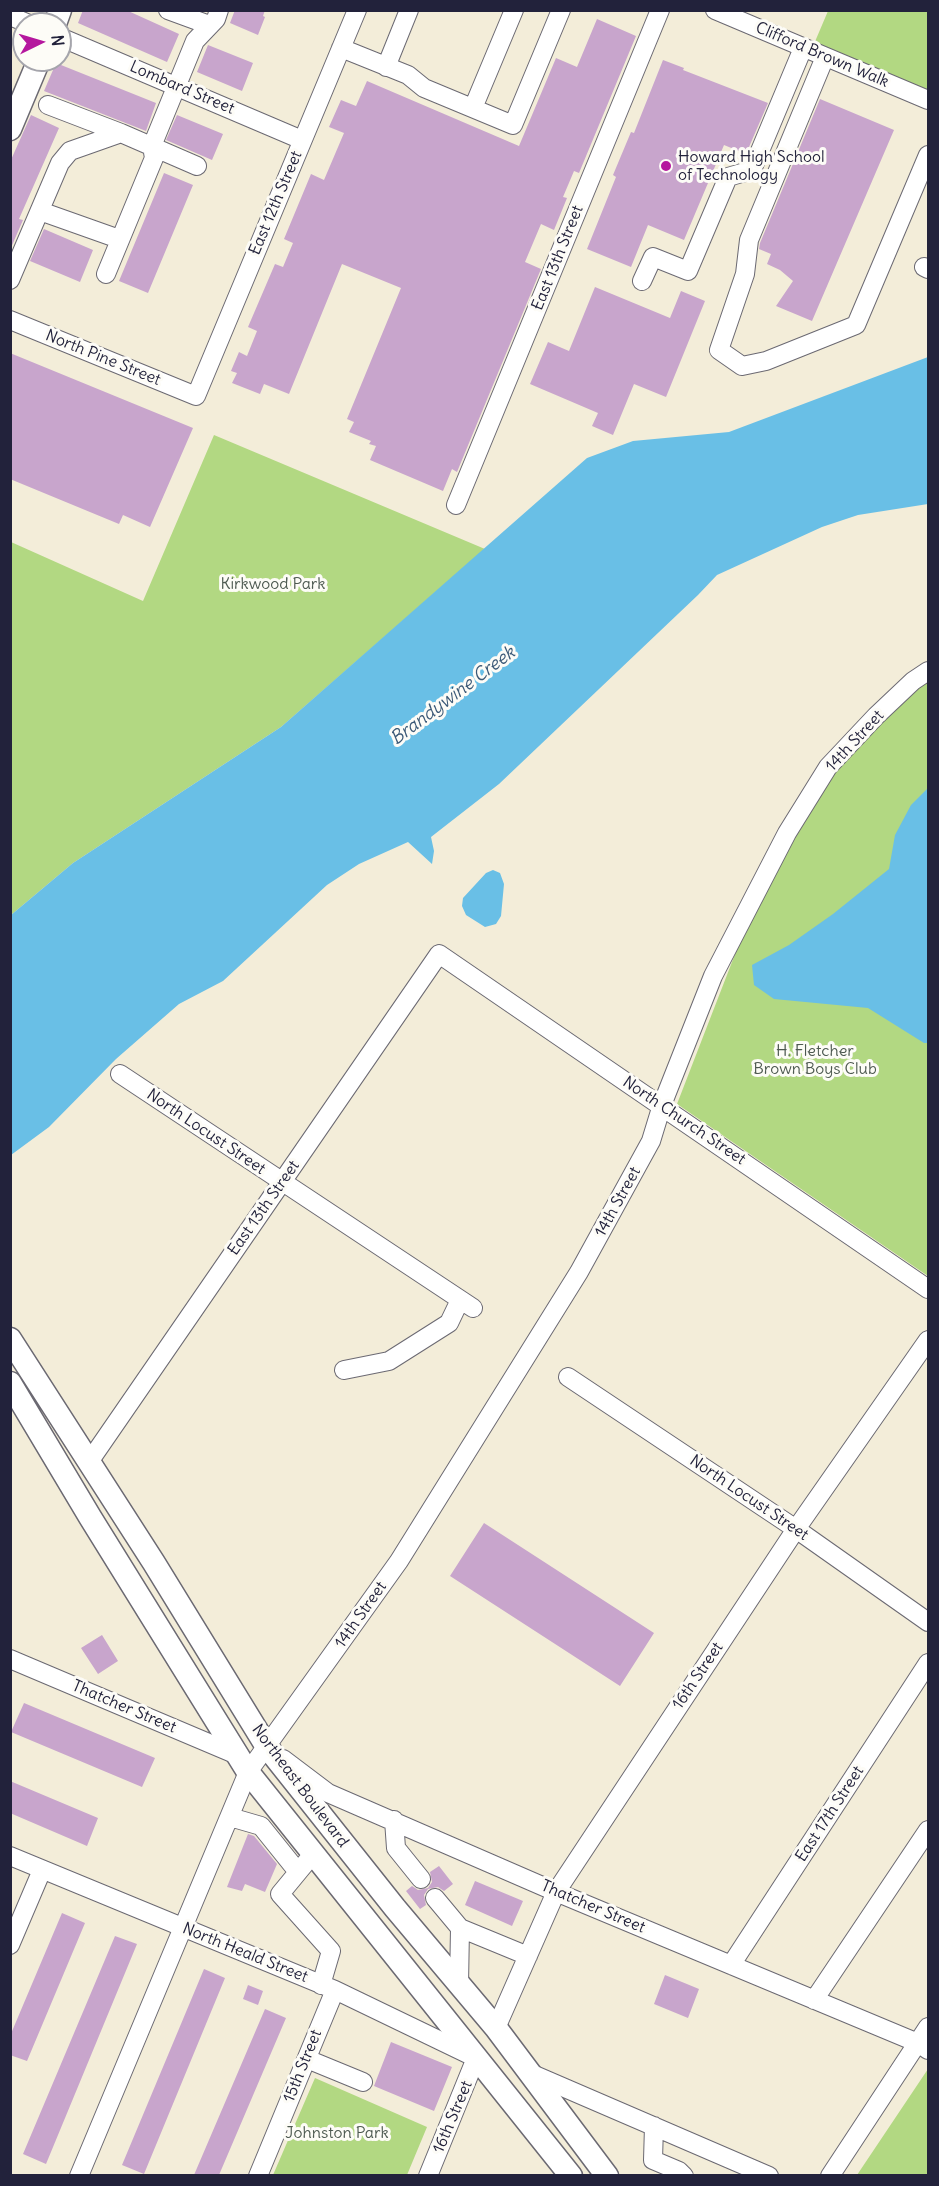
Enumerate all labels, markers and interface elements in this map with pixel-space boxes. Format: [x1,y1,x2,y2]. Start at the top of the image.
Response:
north arrow [12,12,72,72]
street label: Clifford Brown Walk [752,18,892,92]
text: N [47,34,68,47]
street label: Lombard Street [127,57,237,119]
place label: Howard High School of Technology [678,147,825,185]
street label: East 12th Street [245,148,307,258]
marker: Howard High School of Technology [659,159,673,173]
street label: East 13th Street [528,203,588,313]
street label: North Pine Street [43,326,163,390]
park label: Kirkwood Park [221,574,325,594]
water label: Brandywine Creek [387,642,519,750]
street label: 14th Street [822,706,888,776]
park label: H. Fletcher Brown Boys Club [753,1041,877,1079]
street label: North Church Street [619,1073,749,1169]
street label: North Locust Street [143,1085,269,1179]
street label: East 13th Street [224,1157,304,1259]
street label: 14th Street [591,1164,645,1240]
street label: North Locust Street [686,1451,812,1545]
street label: 14th Street [331,1578,391,1652]
street label: 16th Street [669,1639,727,1713]
street label: Thatcher Street [69,1676,179,1738]
street label: Northeast Boulevard [248,1721,352,1851]
street label: East 17th Street [792,1763,868,1865]
street label: Thatcher Street [538,1876,648,1938]
street label: North Heald Street [180,1919,310,1987]
street label: 15th Street [280,2027,326,2105]
street label: 16th Street [429,2078,477,2156]
park label: Johnston Park [285,2123,389,2143]

